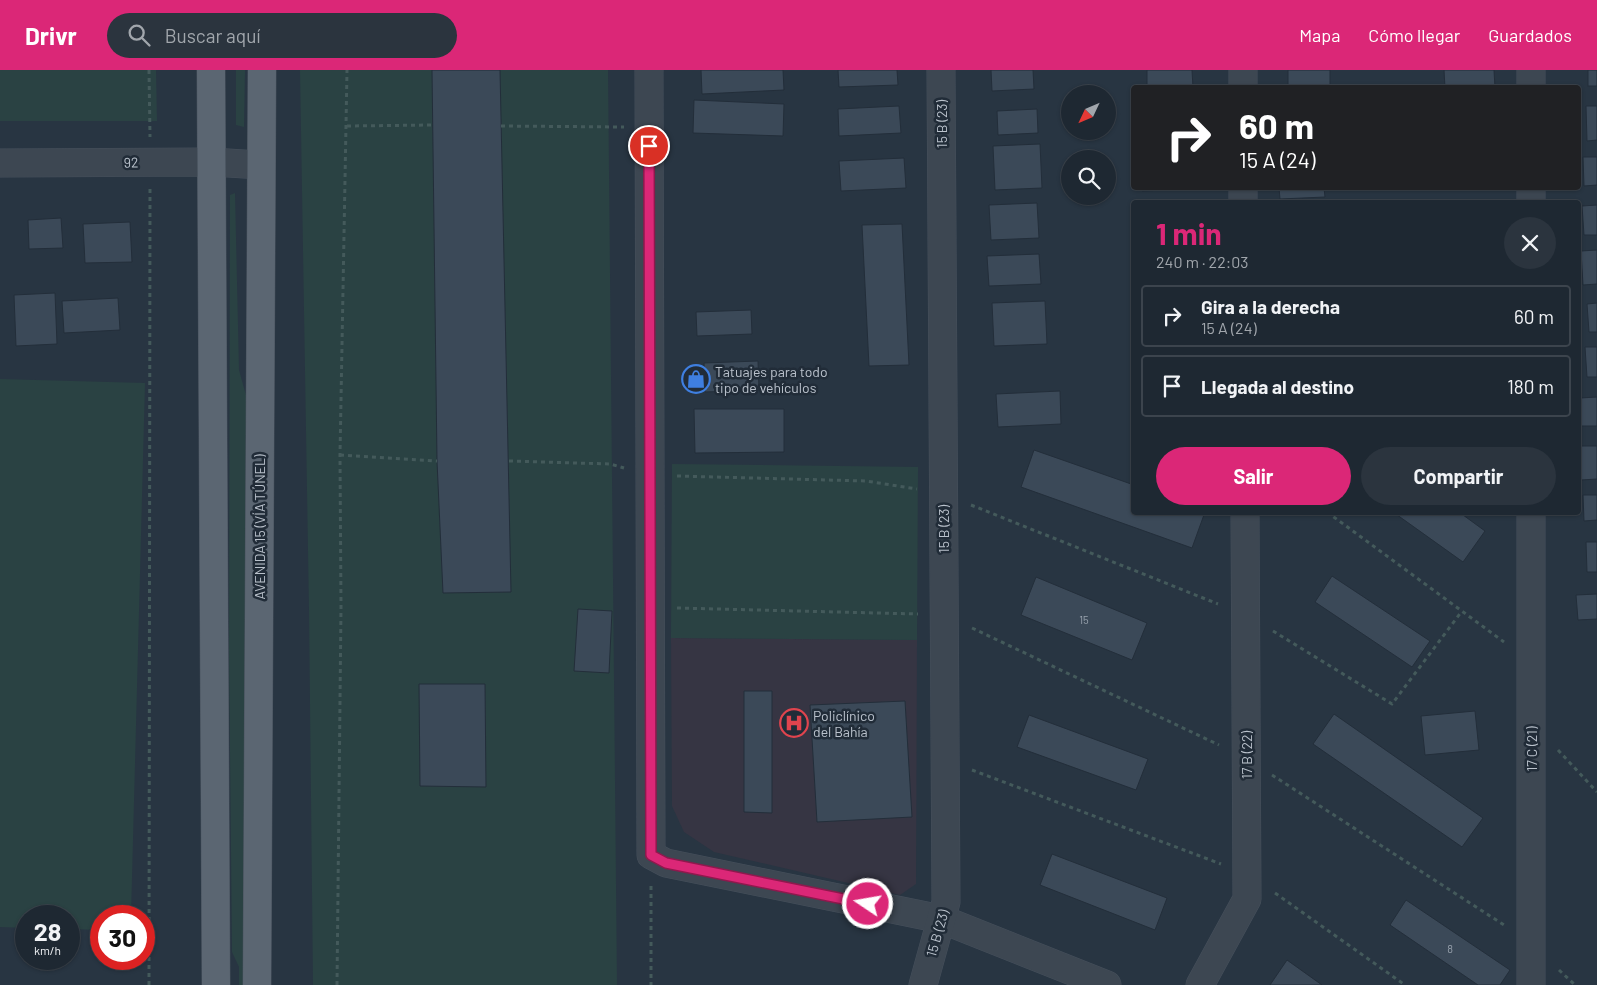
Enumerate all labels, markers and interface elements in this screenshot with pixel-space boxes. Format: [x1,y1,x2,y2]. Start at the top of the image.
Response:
search box [107,13,457,58]
text: Drivr [25,21,77,50]
icon: search [125,21,153,49]
text: Buscar aquí [165,24,261,47]
text: Mapa [1299,24,1340,46]
text: Cómo llegar [1368,24,1460,46]
text: Guardados [1488,24,1572,46]
north arrow [1061,85,1116,140]
map controls [1061,85,1116,205]
street label: 15 B (23) [933,99,950,148]
text: 60 m [1239,104,1314,146]
icon: right [1156,105,1221,170]
pin [628,125,670,167]
icon: arrive [635,132,663,160]
text: 15 A (24) [1239,146,1316,172]
button: search [1061,150,1116,205]
street label: 92 [123,153,139,171]
text: 1 min [1156,215,1222,251]
button: close [1504,217,1556,269]
text: 240 m · 22:03 [1156,252,1248,271]
text: Gira a la derecha [1201,295,1340,318]
icon: right [1158,302,1186,330]
text: 60 m [1514,305,1554,328]
text: 15 A (24) [1201,318,1257,337]
place label: Tatuajes para todo tipo de vehículos [715,363,828,396]
shop icon: Tatuajes para todo tipo de vehículos [681,364,711,394]
icon: arrive [1158,372,1186,400]
text: Llegada al destino [1201,375,1354,398]
text: 180 m [1507,375,1554,398]
button: Salir [1156,447,1351,505]
button: Compartir [1361,447,1556,505]
street label: AVENIDA 15 (VÍA TÚNEL) [251,454,268,600]
street label: 15 B (23) [935,504,952,553]
house number: 15 [1079,613,1089,626]
place label: Policlínico del Bahía [813,707,875,740]
hospital icon: Policlínico del Bahía [779,708,809,738]
street label: 17 C (21) [1523,726,1540,772]
street label: 17 B (22) [1238,731,1255,779]
position arrow [841,877,893,929]
speed limit sign: 30 [90,905,155,970]
street label: 15 B (23) [922,907,952,959]
text: 28 [34,916,61,946]
house number: 8 [1447,942,1453,955]
text: km/h [34,943,61,957]

